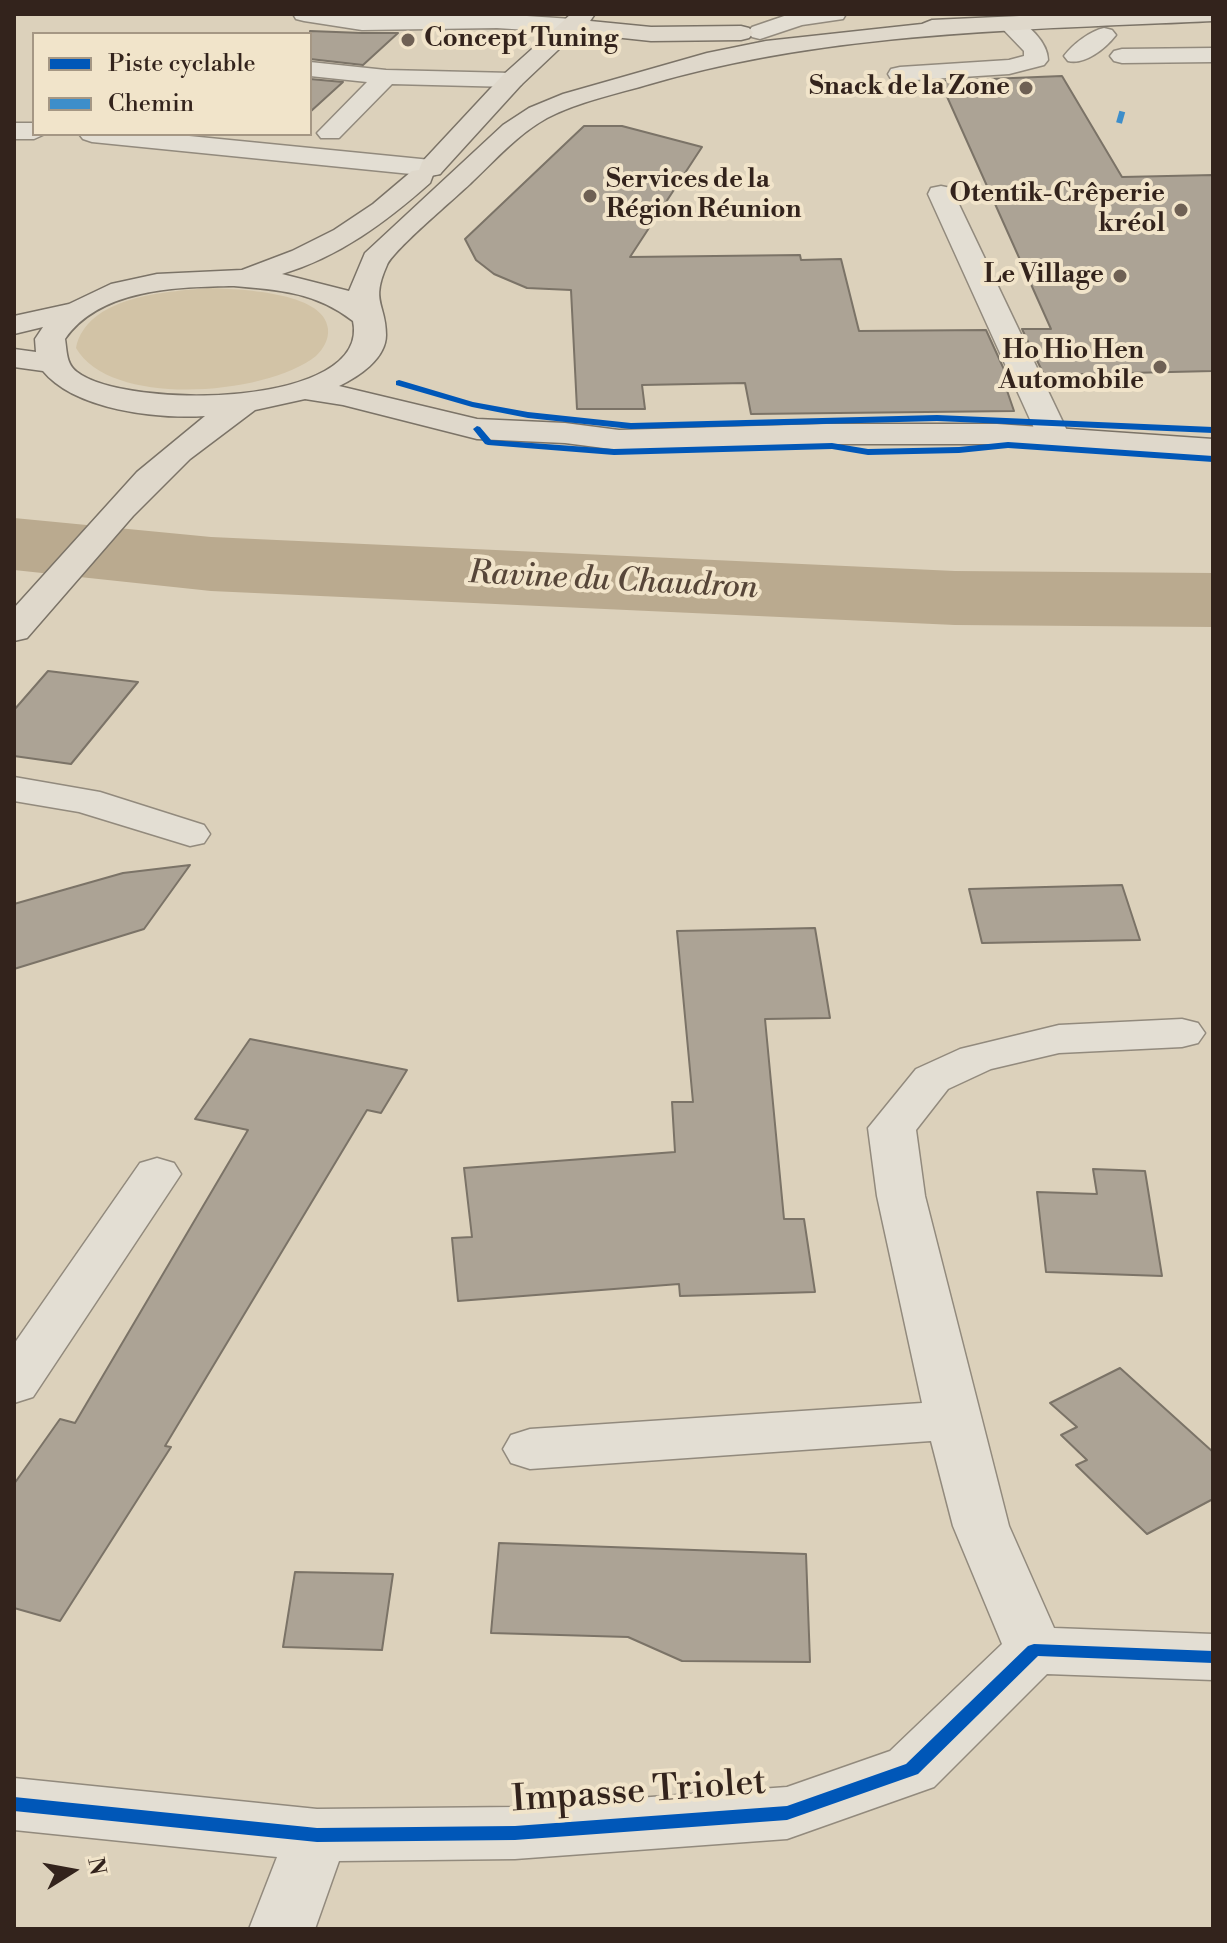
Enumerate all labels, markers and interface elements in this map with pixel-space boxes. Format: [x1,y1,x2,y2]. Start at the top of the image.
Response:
place label: Concept Tuning [424,24,618,56]
marker: Concept Tuning [399,31,417,49]
legend [32,32,312,136]
text: Piste cyclable [108,49,256,79]
place label: Snack de la Zone [809,72,1010,104]
marker: Snack de la Zone [1017,79,1035,97]
text: Chemin [108,89,194,119]
place label: Services de la Région Réunion [606,165,801,226]
place label: Otentik-Crêperie kréol [950,179,1165,240]
marker: Services de la Région Réunion [581,187,599,205]
marker: Otentik-Crêperie kréol [1172,201,1190,219]
place label: Le Village [984,260,1104,292]
marker: Le Village [1111,267,1129,285]
place label: Ho Hio Hen Automobile [999,336,1144,398]
marker: Ho Hio Hen Automobile [1151,358,1169,376]
water label: Ravine du Chaudron [467,555,759,609]
street label: Impasse Triolet [510,1763,768,1823]
north arrow [32,1831,112,1911]
text: N [81,1855,111,1877]

